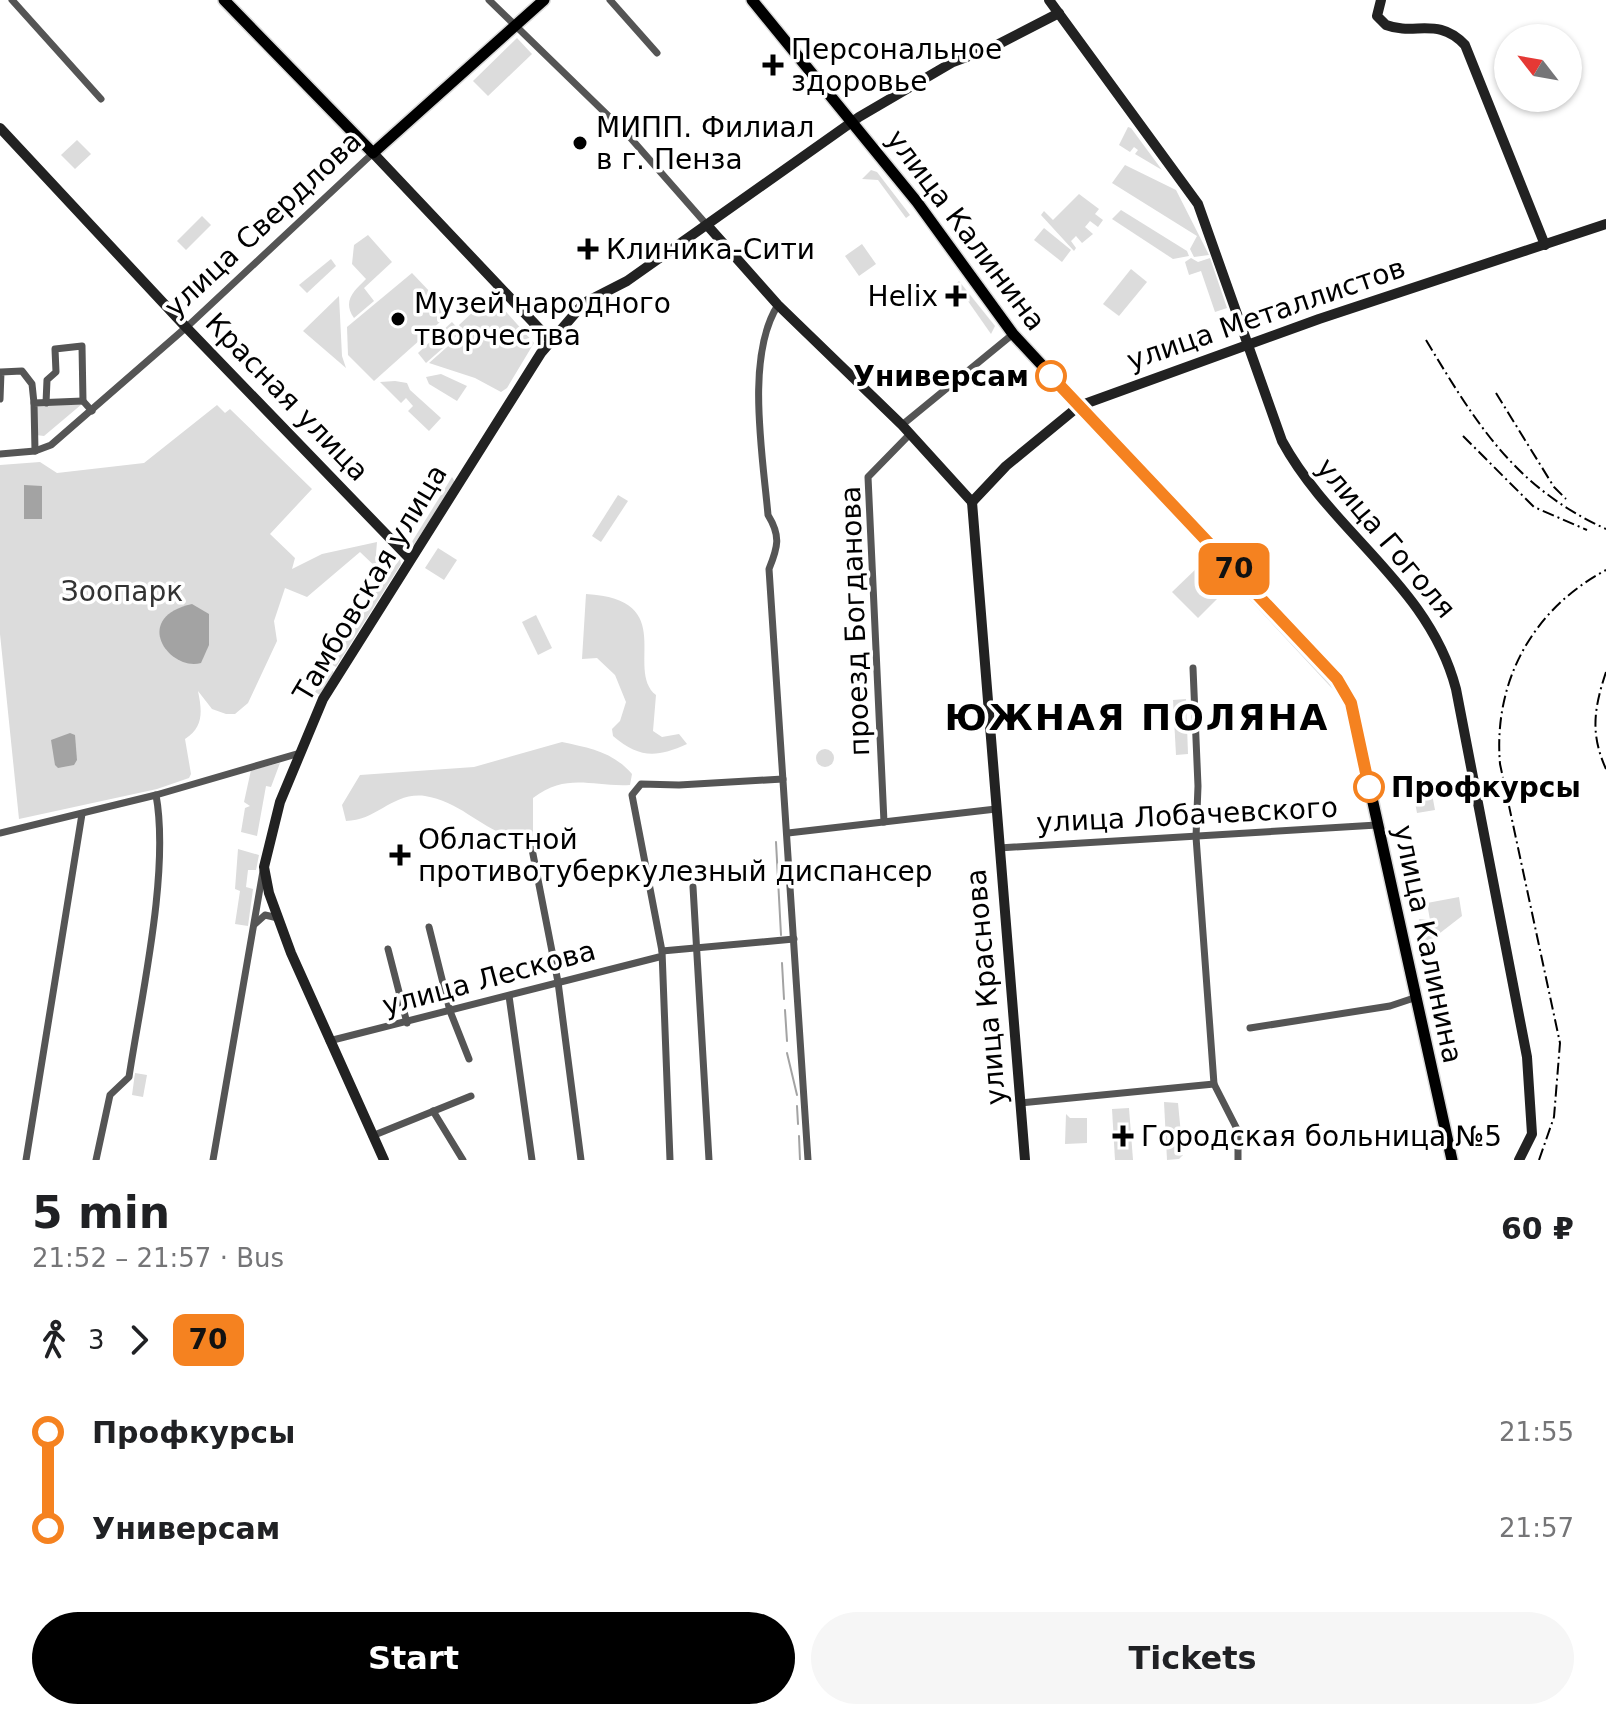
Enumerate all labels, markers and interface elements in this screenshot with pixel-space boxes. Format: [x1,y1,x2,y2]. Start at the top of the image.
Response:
north arrow [1494,24,1582,112]
map controls [1494,24,1582,112]
place label: Персональное здоровье [791,33,1002,98]
marker: Персональное здоровье [762,54,784,76]
place label: МИПП. Филиал в г. Пенза [596,111,814,176]
street label: улица Калинина [880,123,1052,337]
street label: улица Свердлова [158,124,368,324]
marker: МИПП. Филиал в г. Пенза [571,134,589,152]
place label: Клиника-Сити [606,233,815,266]
marker: Клиника-Сити [577,238,599,260]
street label: улица Металлистов [1123,251,1409,377]
place label: Helix [868,280,938,313]
marker: Helix [945,285,967,307]
place label: Музей народного творчества [414,287,671,352]
street label: Красная улица [199,306,375,488]
marker: Музей народного творчества [389,310,407,328]
place label: Универсам [853,360,1029,393]
marker: Универсам [1036,361,1066,391]
street label: улица Гоголя [1310,451,1462,625]
street label: Тамбовская улица [286,459,454,708]
street label: проезд Богданова [834,485,876,757]
line badge: 70 [1198,543,1270,595]
text: 70 [1215,552,1253,585]
park label: Зоопарк [61,575,183,608]
district label: ЮЖНАЯ ПОЛЯНА [945,697,1329,738]
place label: Профкурсы [1391,771,1581,804]
marker: Профкурсы [1354,772,1384,802]
street label: улица Лобачевского [1035,791,1339,839]
street label: улица Калинина [1387,822,1469,1066]
place label: Областной противотуберкулезный диспансер [418,823,933,888]
marker: Областной противотуберкулезный диспансер [389,844,411,866]
street label: улица Краснова [959,867,1013,1107]
street label: улица Лескова [379,934,599,1022]
place label: Городская больница №5 [1141,1120,1502,1153]
marker: Городская больница №5 [1112,1125,1134,1147]
text: 5 min [32,1187,170,1238]
text: 60 ₽ [1501,1211,1574,1246]
text: 21:52 – 21:57 · Bus [32,1243,284,1273]
icon: walk [32,1318,76,1362]
icon: forward [117,1318,161,1362]
text: 70 [189,1323,228,1356]
text: 3 [88,1325,105,1355]
text: Профкурсы [92,1415,295,1450]
text: 21:55 [1499,1417,1574,1447]
text: Универсам [92,1511,280,1546]
text: 21:57 [1499,1513,1574,1543]
button: Start [32,1612,795,1704]
button: Tickets [811,1612,1574,1704]

